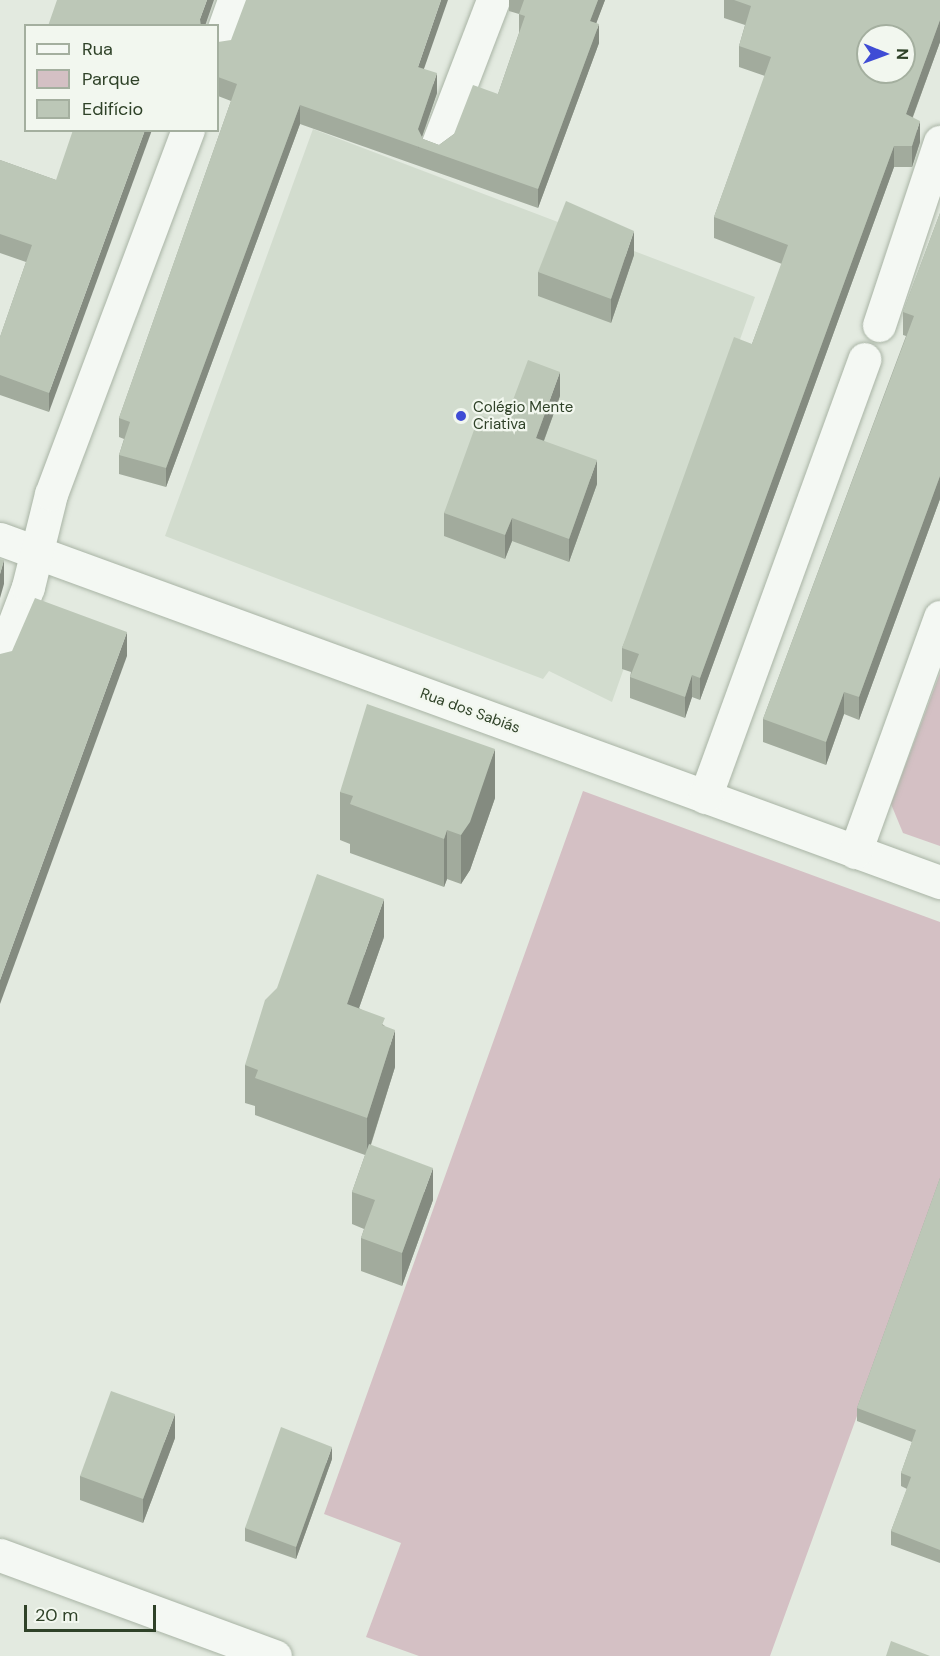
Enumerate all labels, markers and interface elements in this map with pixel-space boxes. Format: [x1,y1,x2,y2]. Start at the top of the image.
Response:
legend [24,24,219,132]
north arrow [856,24,916,84]
text: Rua [82,37,113,61]
text: N [892,48,913,60]
text: Parque [82,67,140,91]
text: Edifício [82,97,143,121]
place label: Colégio Mente Criativa [473,398,573,433]
marker: Colégio Mente Criativa [454,409,468,423]
street label: Rua dos Sabiás [418,685,522,737]
scale bar [27,1593,159,1631]
text: 20 m [35,1603,78,1627]

